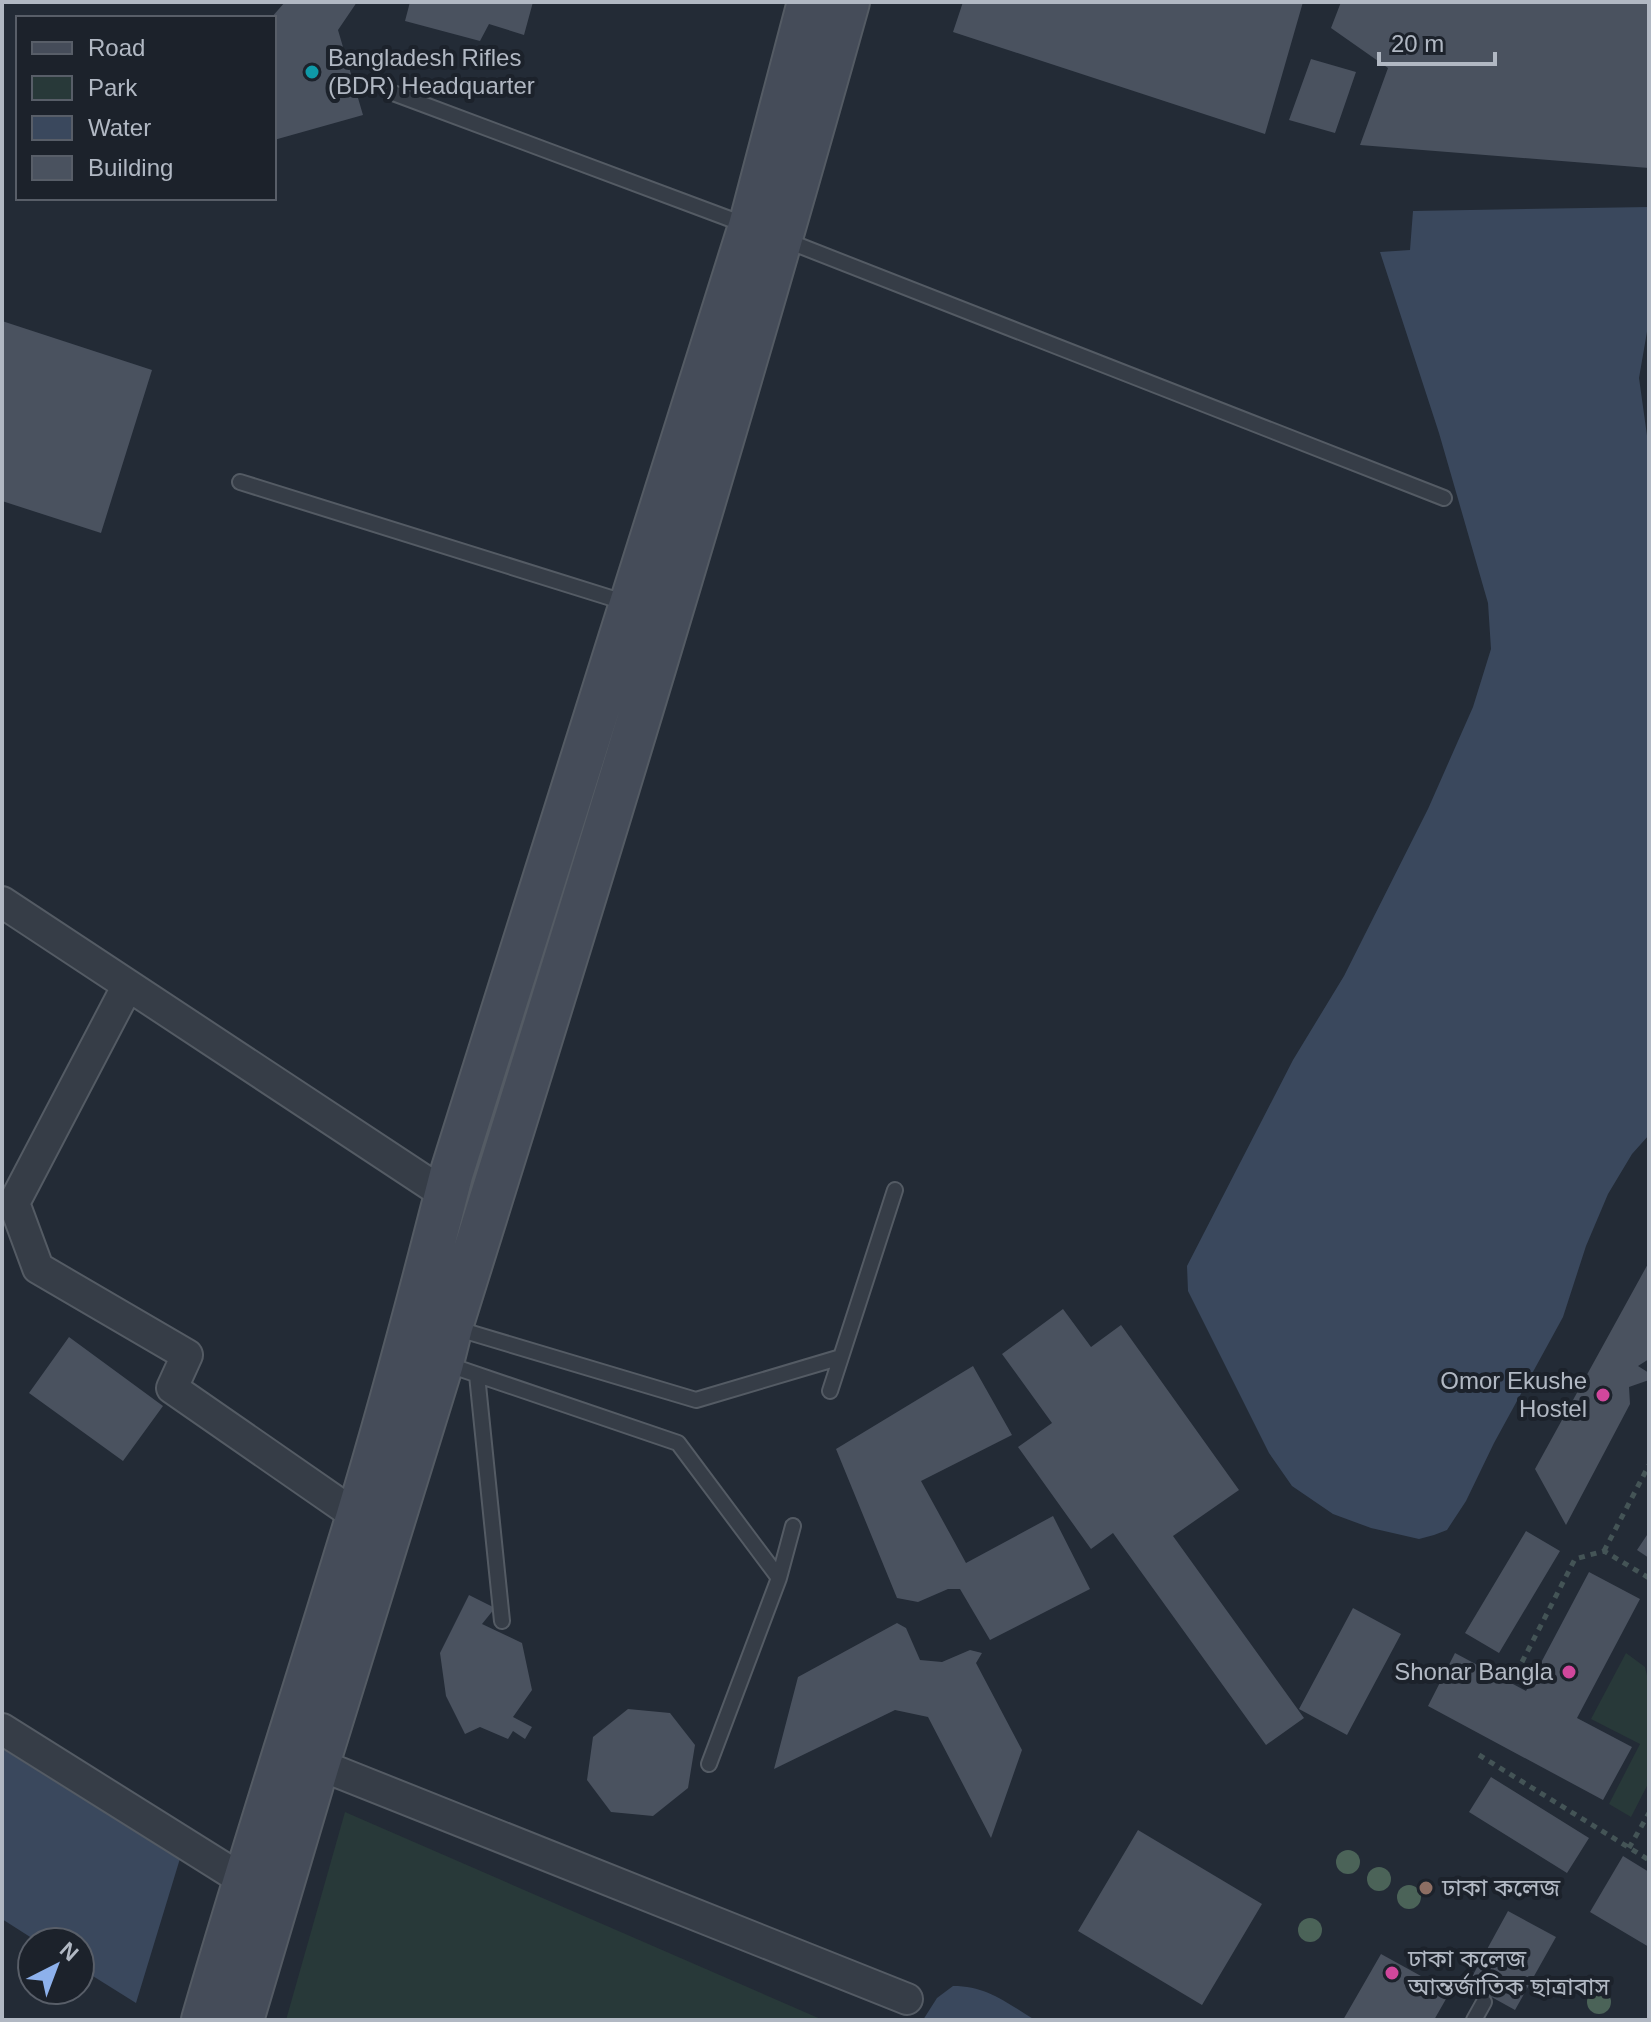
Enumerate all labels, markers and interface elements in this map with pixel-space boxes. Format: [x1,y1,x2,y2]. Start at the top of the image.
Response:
legend [16,16,276,200]
scale bar [1379,16,1495,66]
text: 20 m [1391,30,1444,57]
text: Road [88,34,145,61]
place label: Bangladesh Rifles (BDR) Headquarter [328,44,535,99]
marker: Bangladesh Rifles (BDR) Headquarter [303,63,321,81]
text: Park [88,74,138,101]
text: Water [88,114,151,141]
text: Building [88,154,173,181]
place label: Omor Ekushe Hostel [1440,1367,1587,1422]
marker: Omor Ekushe Hostel [1594,1386,1612,1404]
place label: Shonar Bangla [1394,1658,1554,1685]
marker: Shonar Bangla [1560,1663,1578,1681]
place label: ঢাকা কলেজ [1441,1874,1561,1901]
marker: ঢাকা কলেজ [1417,1879,1435,1897]
north arrow [16,1926,96,2006]
text: N [55,1937,83,1966]
place label: ঢাকা কলেজ আন্তর্জাতিক ছাত্রাবাস [1407,1945,1610,2000]
marker: ঢাকা কলেজ আন্তর্জাতিক ছাত্রাবাস [1383,1964,1401,1982]

